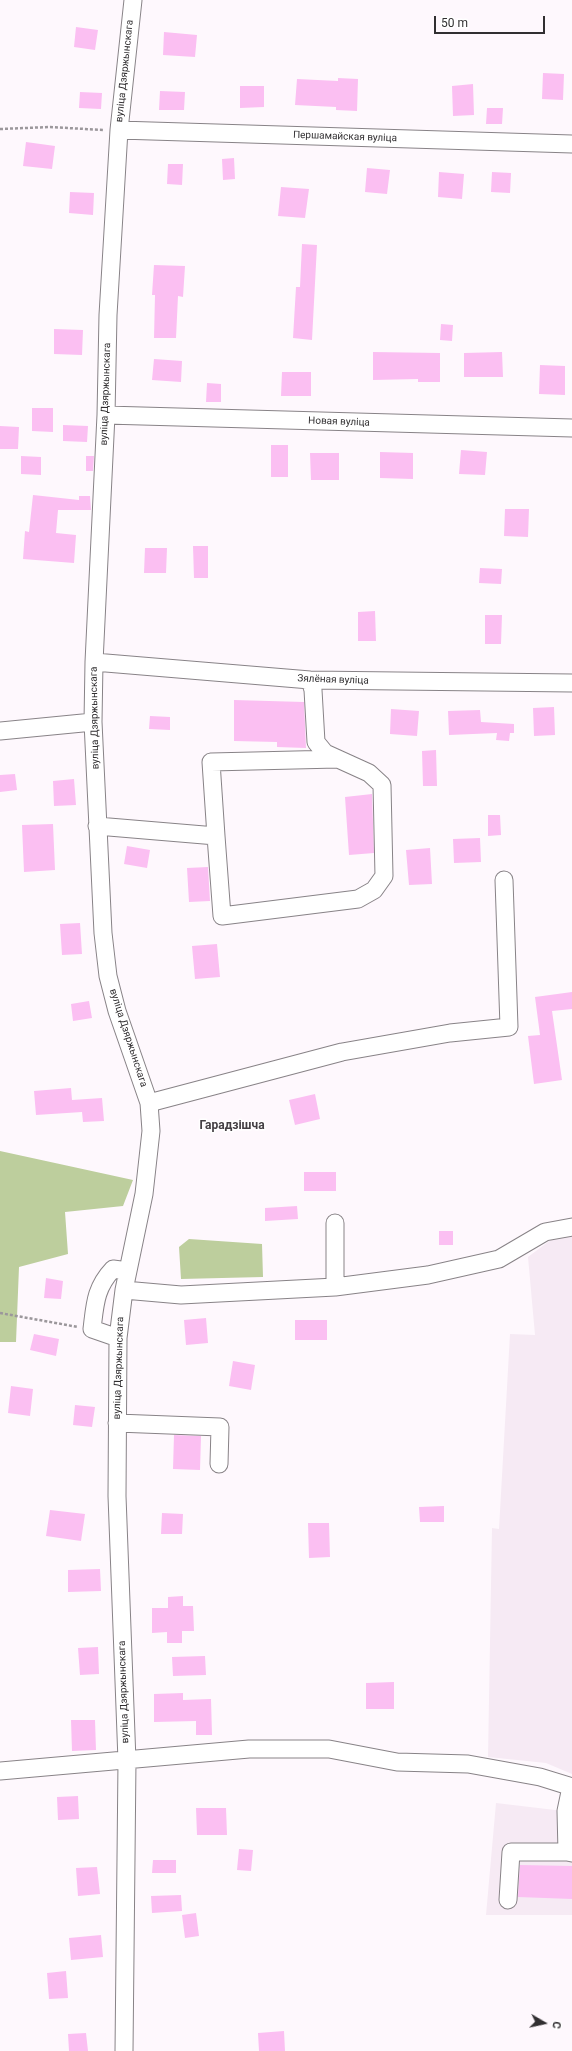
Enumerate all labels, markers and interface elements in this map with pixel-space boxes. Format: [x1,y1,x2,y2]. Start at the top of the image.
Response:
scale bar [436,8,547,34]
text: 50 m [441,16,468,30]
street label: вуліца Дзяржынскага [114,19,136,123]
street label: Першамайская вуліца [293,129,397,145]
street label: вуліца Дзяржынскага [98,342,114,446]
street label: Новая вуліца [308,415,370,429]
street label: вуліца Дзяржынскага [88,667,102,769]
street label: Зялёная вуліца [297,673,369,687]
street label: вуліца Дзяржынскага [106,987,150,1089]
district label: Гарадзішча [199,1119,265,1133]
street label: вуліца Дзяржынскага [111,1316,127,1420]
street label: вуліца Дзяржынскага [116,1640,132,1744]
north arrow [524,2003,564,2043]
text: С [549,2020,563,2030]

